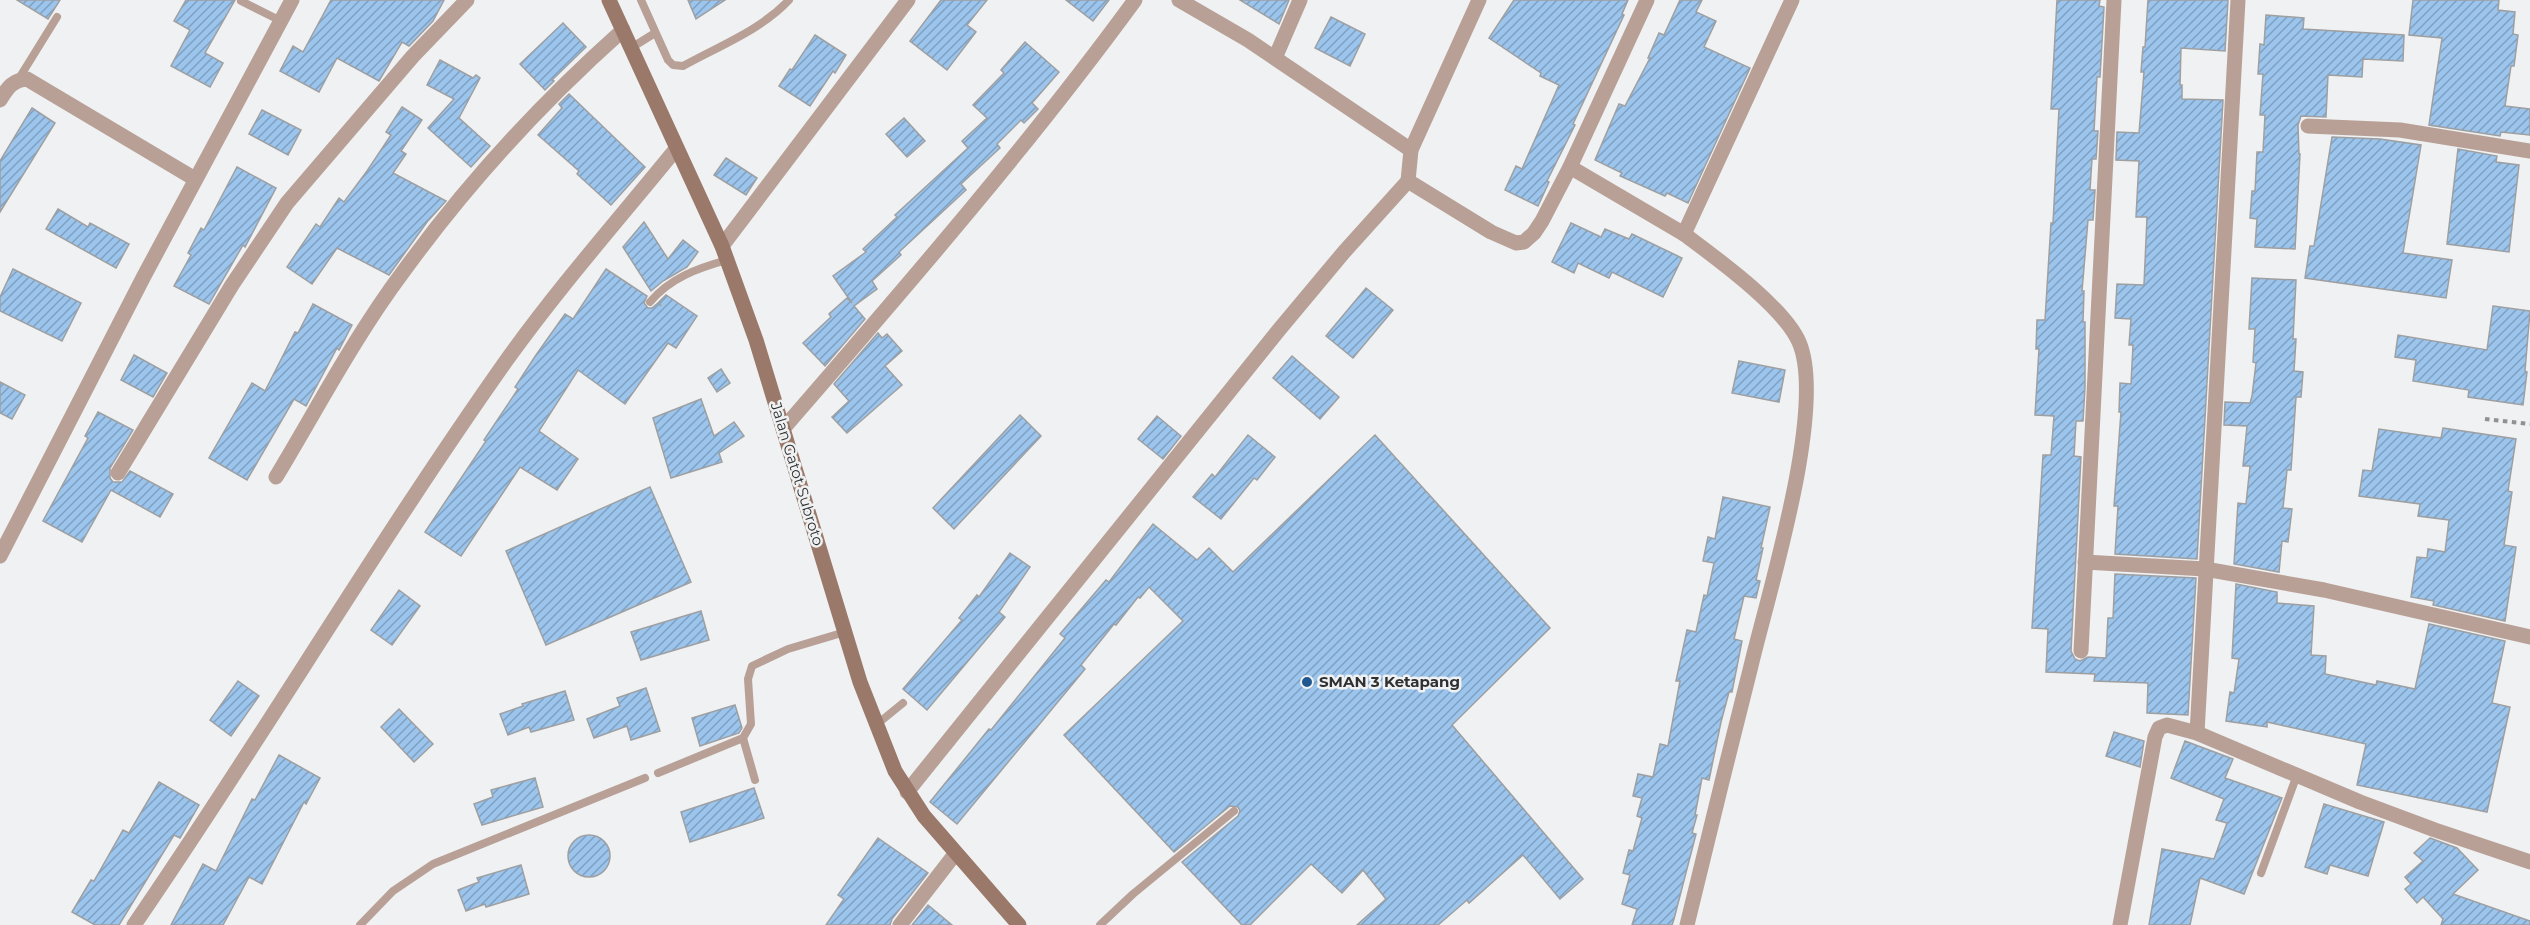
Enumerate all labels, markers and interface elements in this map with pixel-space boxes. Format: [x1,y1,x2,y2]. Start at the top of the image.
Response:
street label: Jalan Gatot Subroto [766,399,828,548]
place label: SMAN 3 Ketapang [1319,672,1460,691]
marker: SMAN 3 Ketapang [1300,675,1314,689]

